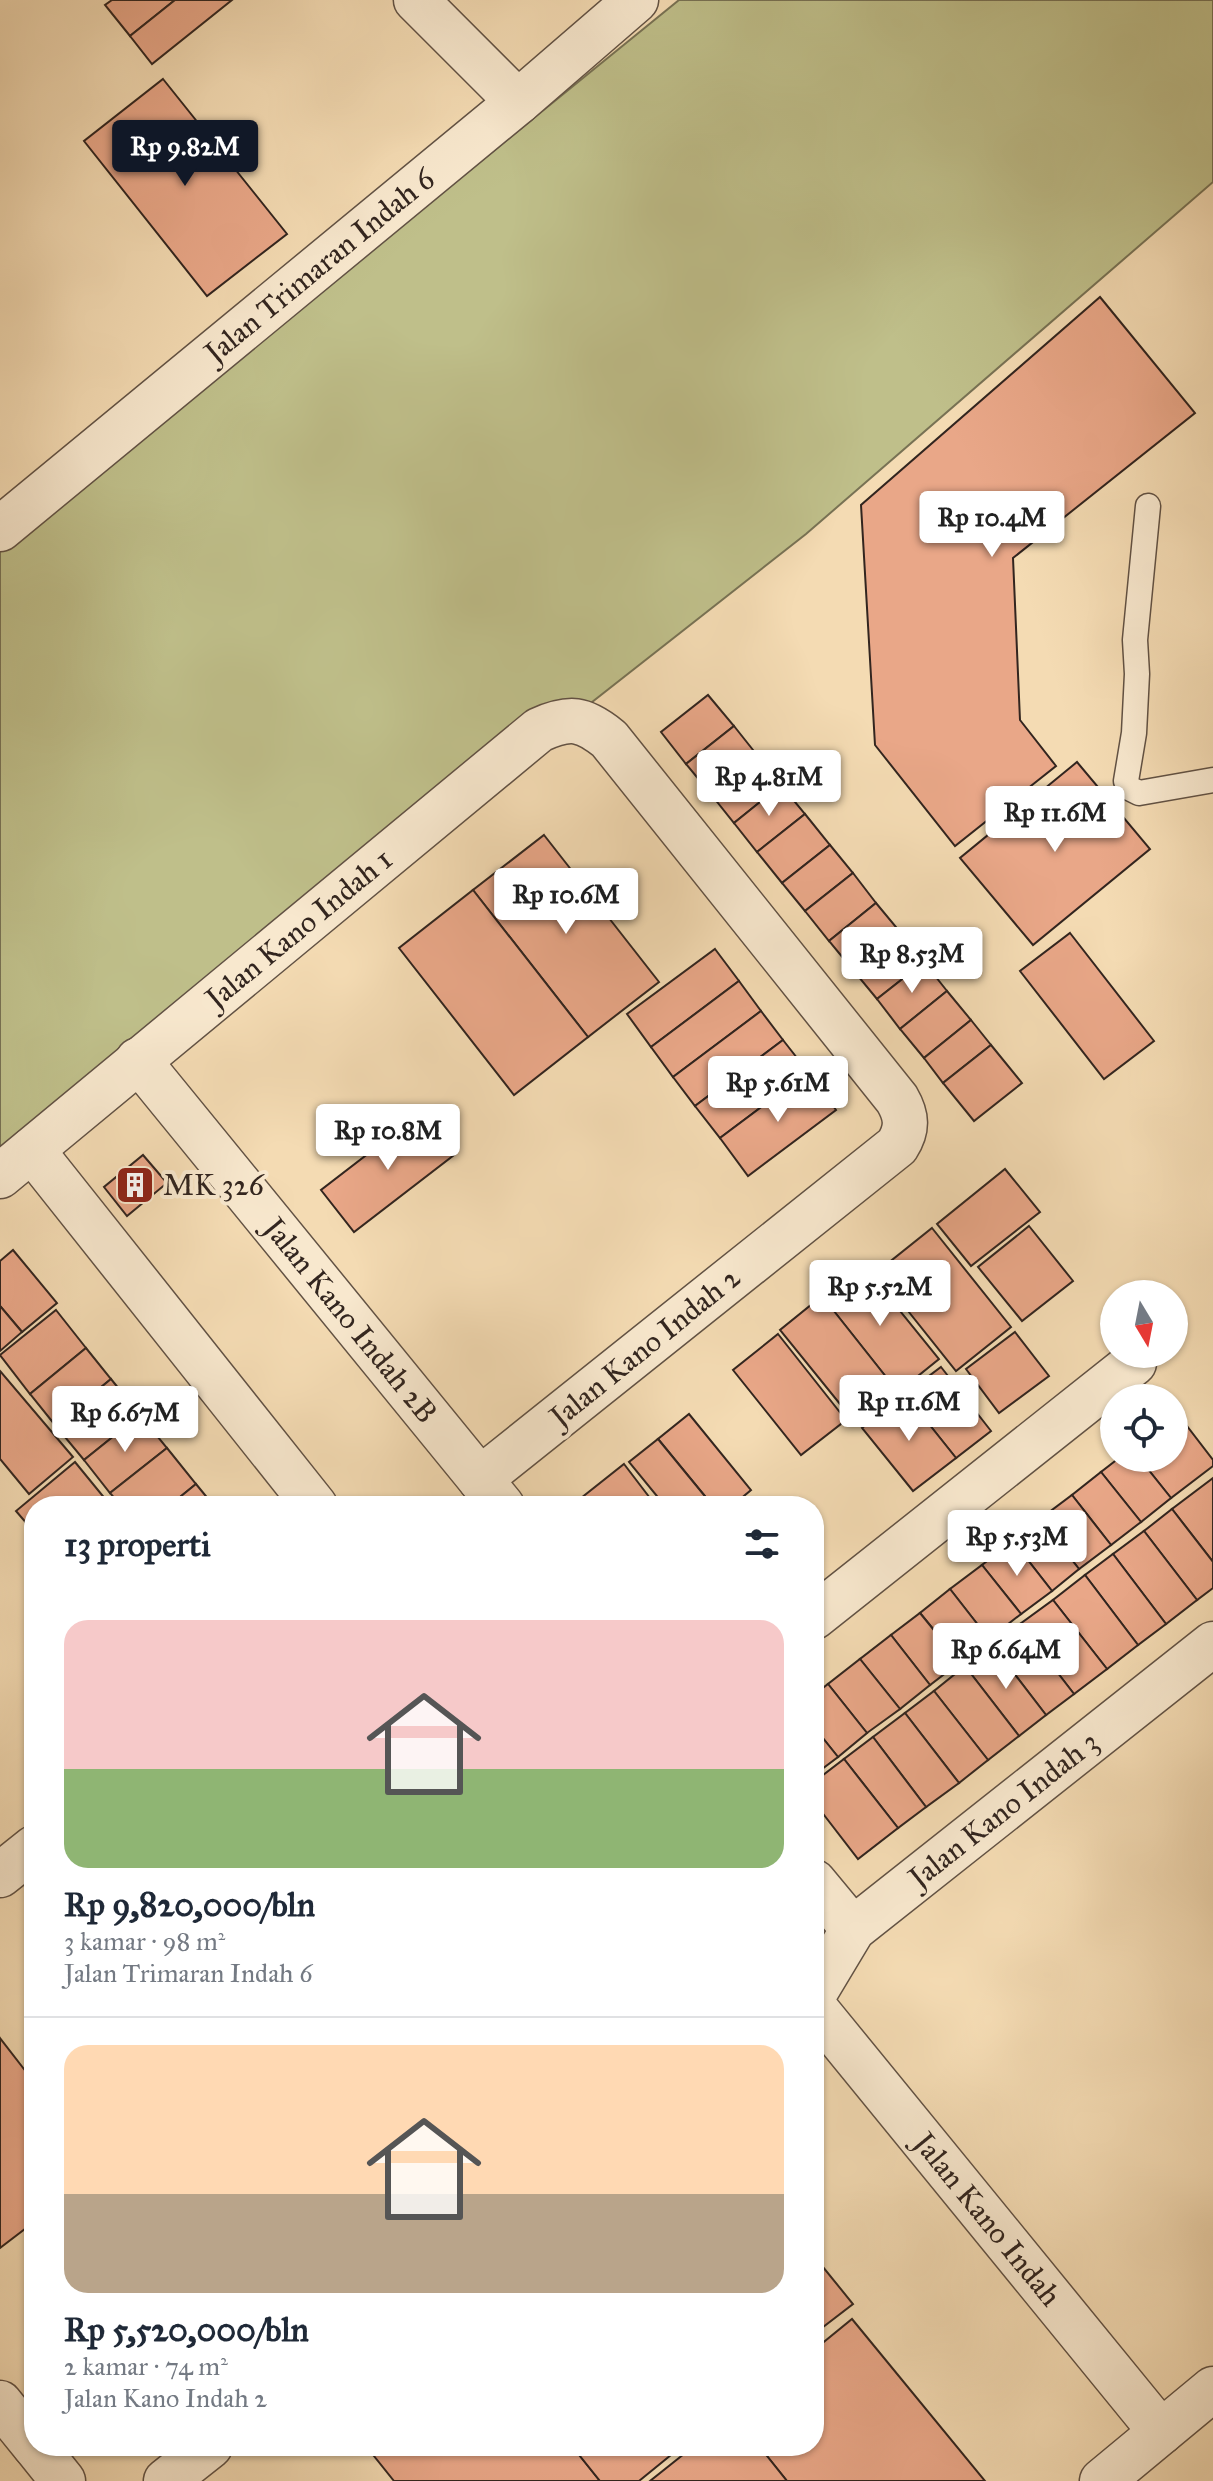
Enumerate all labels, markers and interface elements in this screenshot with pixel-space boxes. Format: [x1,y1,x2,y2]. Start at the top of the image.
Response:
pin: Rp 9.82M [102,120,268,188]
text: Rp 9.82M [130,130,240,162]
street label: Jalan Trimaran Indah 6 [195,160,443,373]
pin: Rp 10.4M [909,491,1075,559]
text: Rp 10.4M [937,501,1047,533]
pin: Rp 4.81M [686,750,852,818]
text: Rp 4.81M [715,760,823,792]
pin: Rp 11.6M [972,786,1138,854]
text: Rp 11.6M [1004,796,1106,828]
street label: Jalan Kano Indah 1 [196,841,400,1018]
pin: Rp 10.6M [483,868,649,936]
text: Rp 10.6M [512,878,620,910]
pin: Rp 8.53M [829,927,995,995]
text: Rp 8.53M [859,937,965,969]
pin: Rp 5.61M [695,1056,861,1124]
text: Rp 5.61M [726,1066,830,1098]
pin: Rp 10.8M [305,1104,471,1172]
text: Rp 10.8M [334,1114,442,1146]
building icon: MK 326 [114,1164,156,1206]
place label: MK 326 [163,1167,265,1203]
street label: Jalan Kano Indah 2B [254,1208,445,1430]
street label: Jalan Kano Indah 2 [540,1259,748,1437]
pin: Rp 5.52M [797,1260,963,1328]
text: Rp 5.52M [827,1270,933,1302]
north arrow [1100,1280,1188,1368]
map controls [1100,1280,1188,1472]
pin: Rp 11.6M [826,1375,992,1443]
button: locate [1100,1384,1188,1472]
text: Rp 11.6M [858,1385,960,1417]
pin: Rp 6.67M [42,1386,208,1454]
text: Rp 6.67M [70,1396,180,1428]
pin: Rp 5.53M [934,1510,1100,1578]
text: Rp 5.53M [966,1520,1068,1552]
icon: filters [740,1522,784,1566]
text: 13 properti [64,1524,211,1565]
pin: Rp 6.64M [923,1623,1089,1691]
text: Rp 6.64M [951,1633,1061,1665]
icon: home [352,1672,496,1816]
street label: Jalan Kano Indah 3 [899,1724,1106,1898]
text: Rp 9,820,000/bln [64,1884,315,1925]
text: 3 kamar · 98 m² [64,1925,225,1957]
text: Jalan Trimaran Indah 6 [64,1957,313,1989]
icon: home [352,2097,496,2241]
street label: Jalan Kano Indah [904,2123,1069,2313]
text: Rp 5,520,000/bln [64,2309,309,2350]
text: 2 kamar · 74 m² [64,2350,228,2382]
text: Jalan Kano Indah 2 [64,2382,267,2414]

